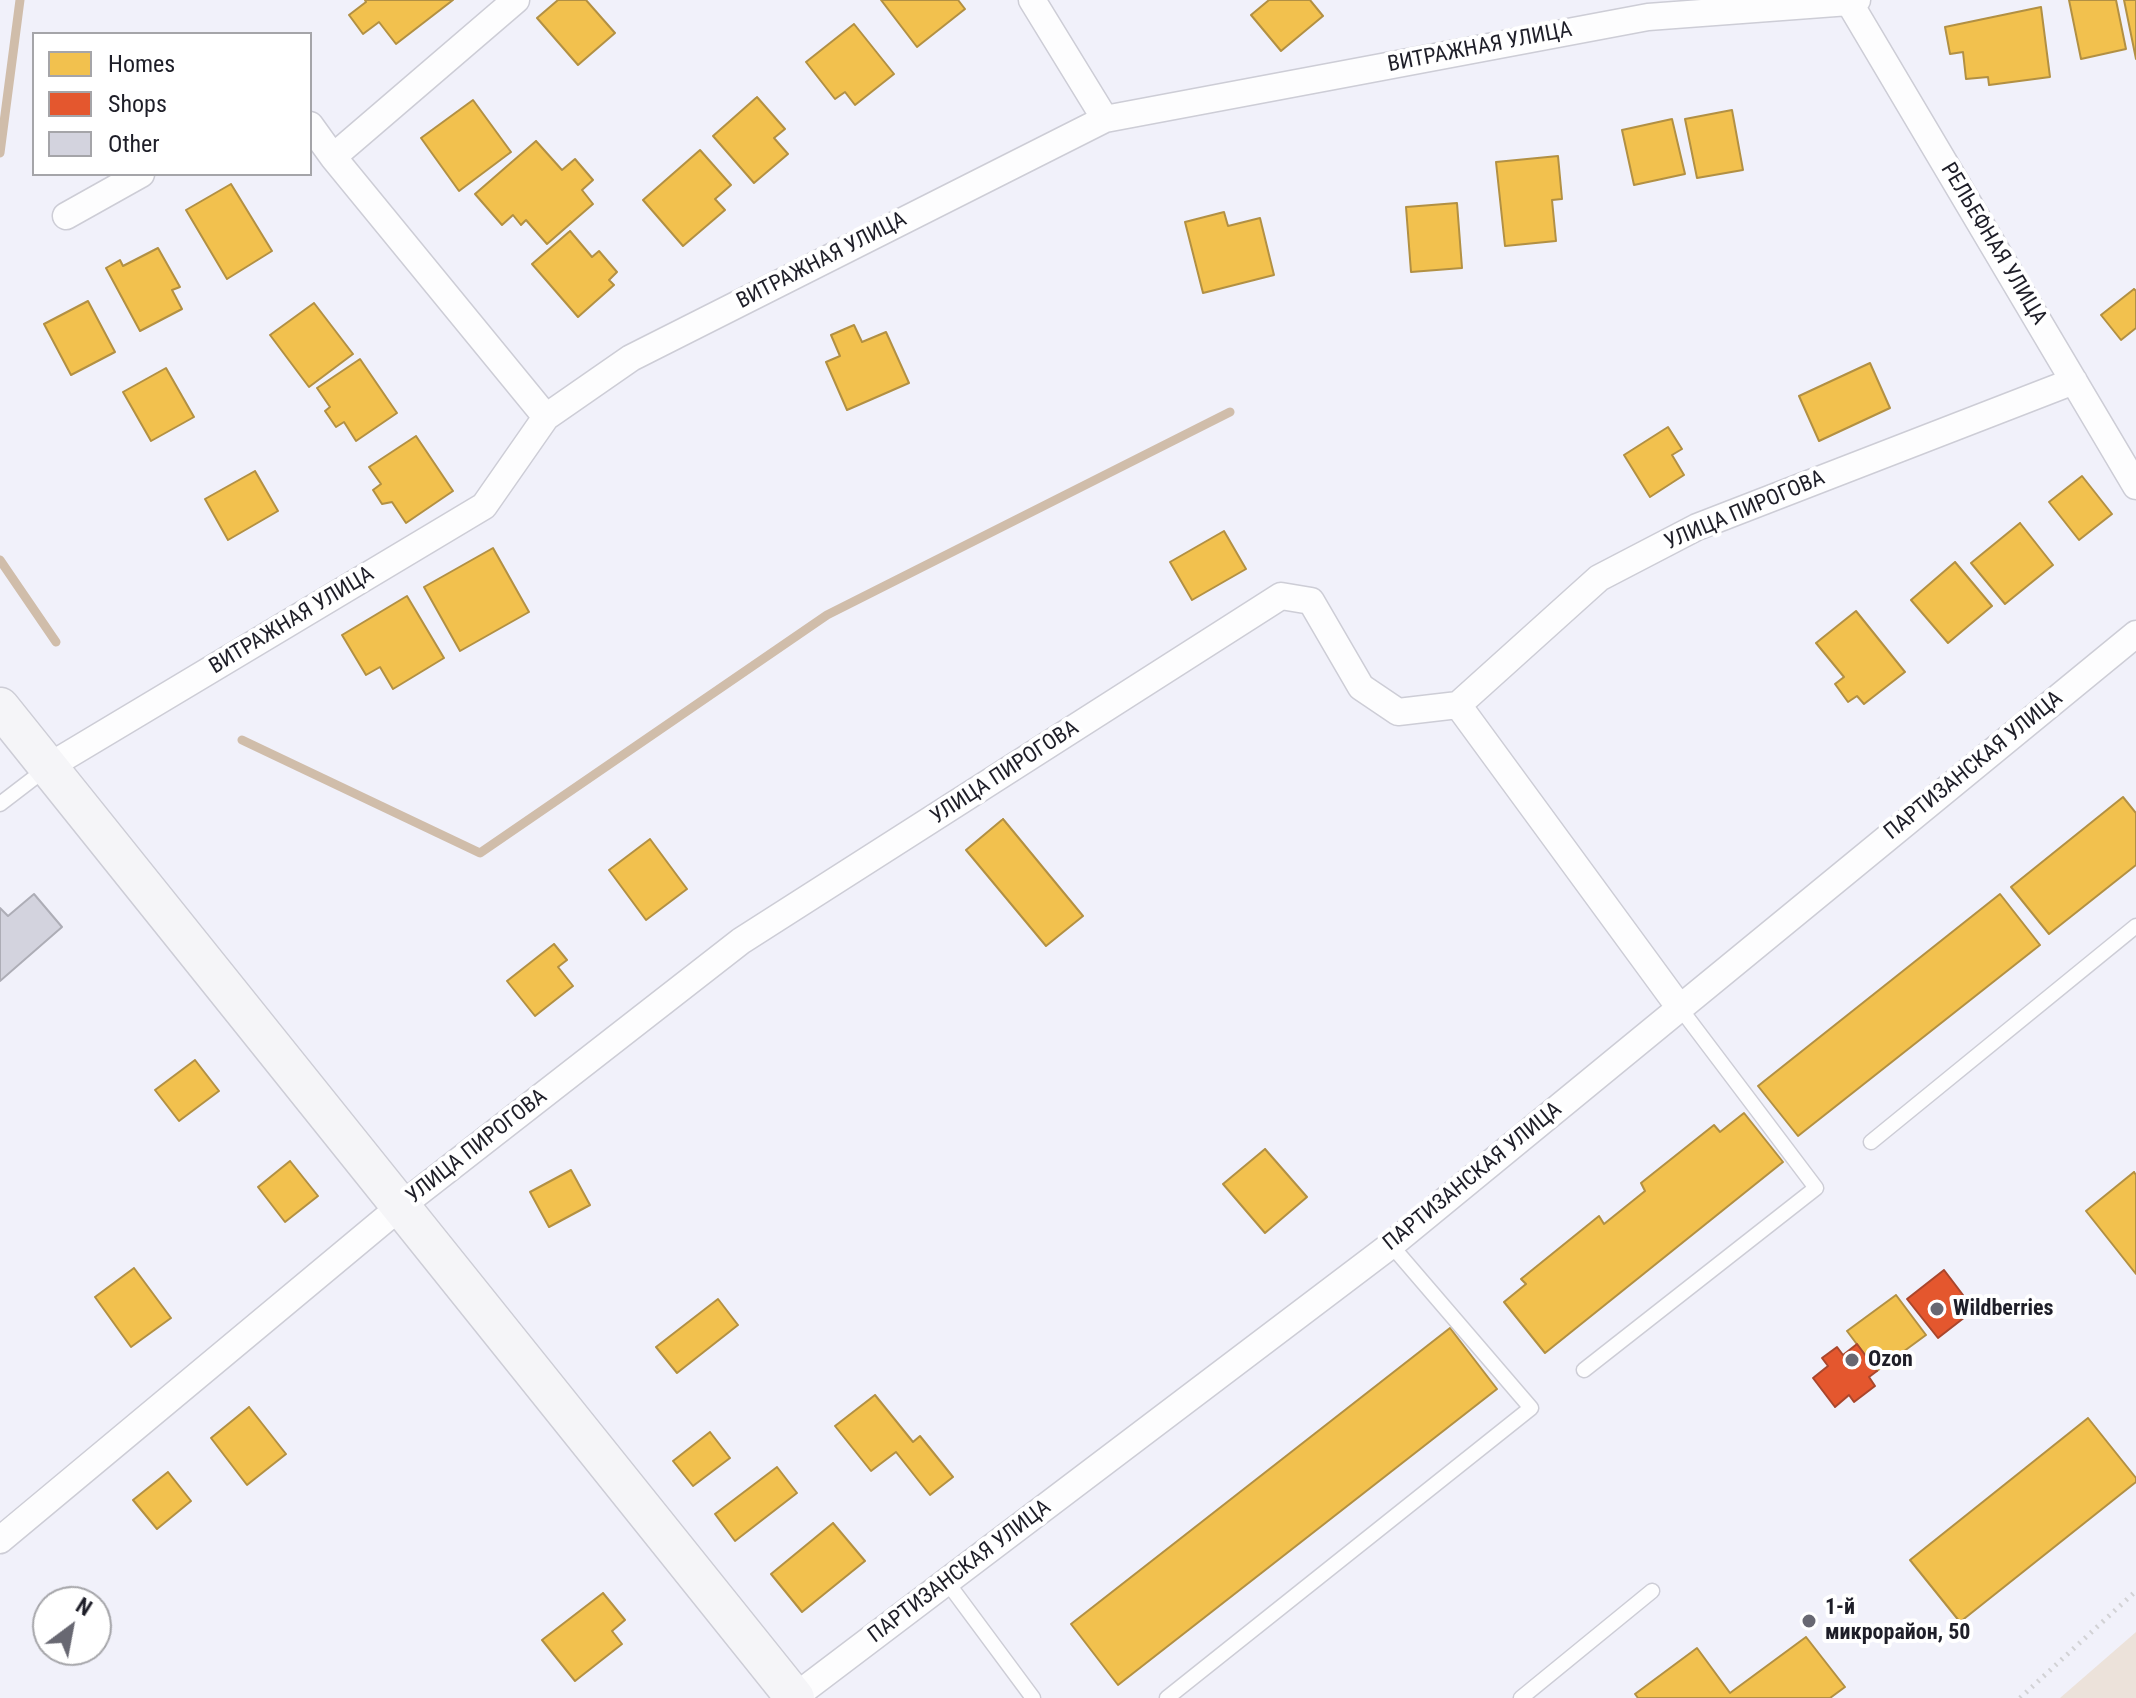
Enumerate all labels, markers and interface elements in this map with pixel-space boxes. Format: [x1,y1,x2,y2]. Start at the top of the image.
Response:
street label: ВИТРАЖНАЯ УЛИЦА [1386,17,1574,79]
legend [32,32,312,176]
text: Homes [108,50,175,78]
text: Shops [108,90,167,118]
text: Other [108,130,160,158]
street label: РЕЛЬЕФНАЯ УЛИЦА [1934,158,2052,330]
street label: ВИТРАЖНАЯ УЛИЦА [733,207,911,315]
street label: УЛИЦА ПИРОГОВА [1661,465,1829,557]
street label: ВИТРАЖНАЯ УЛИЦА [205,561,379,681]
street label: ПАРТИЗАНСКАЯ УЛИЦА [1879,686,2069,846]
street label: УЛИЦА ПИРОГОВА [926,715,1084,831]
street label: УЛИЦА ПИРОГОВА [401,1084,553,1210]
street label: ПАРТИЗАНСКАЯ УЛИЦА [1378,1097,1568,1257]
place label: Wildberries [1953,1296,2054,1322]
marker: Wildberries [1928,1300,1946,1318]
place label: Ozon [1868,1347,1913,1373]
marker: Ozon [1843,1351,1861,1369]
street label: ПАРТИЗАНСКАЯ УЛИЦА [863,1495,1057,1649]
north arrow [32,1586,112,1666]
text: N [72,1593,96,1621]
place label: 1-й микрорайон, 50 [1825,1595,1970,1646]
marker: 1-й микрорайон, 50 [1800,1612,1818,1630]

